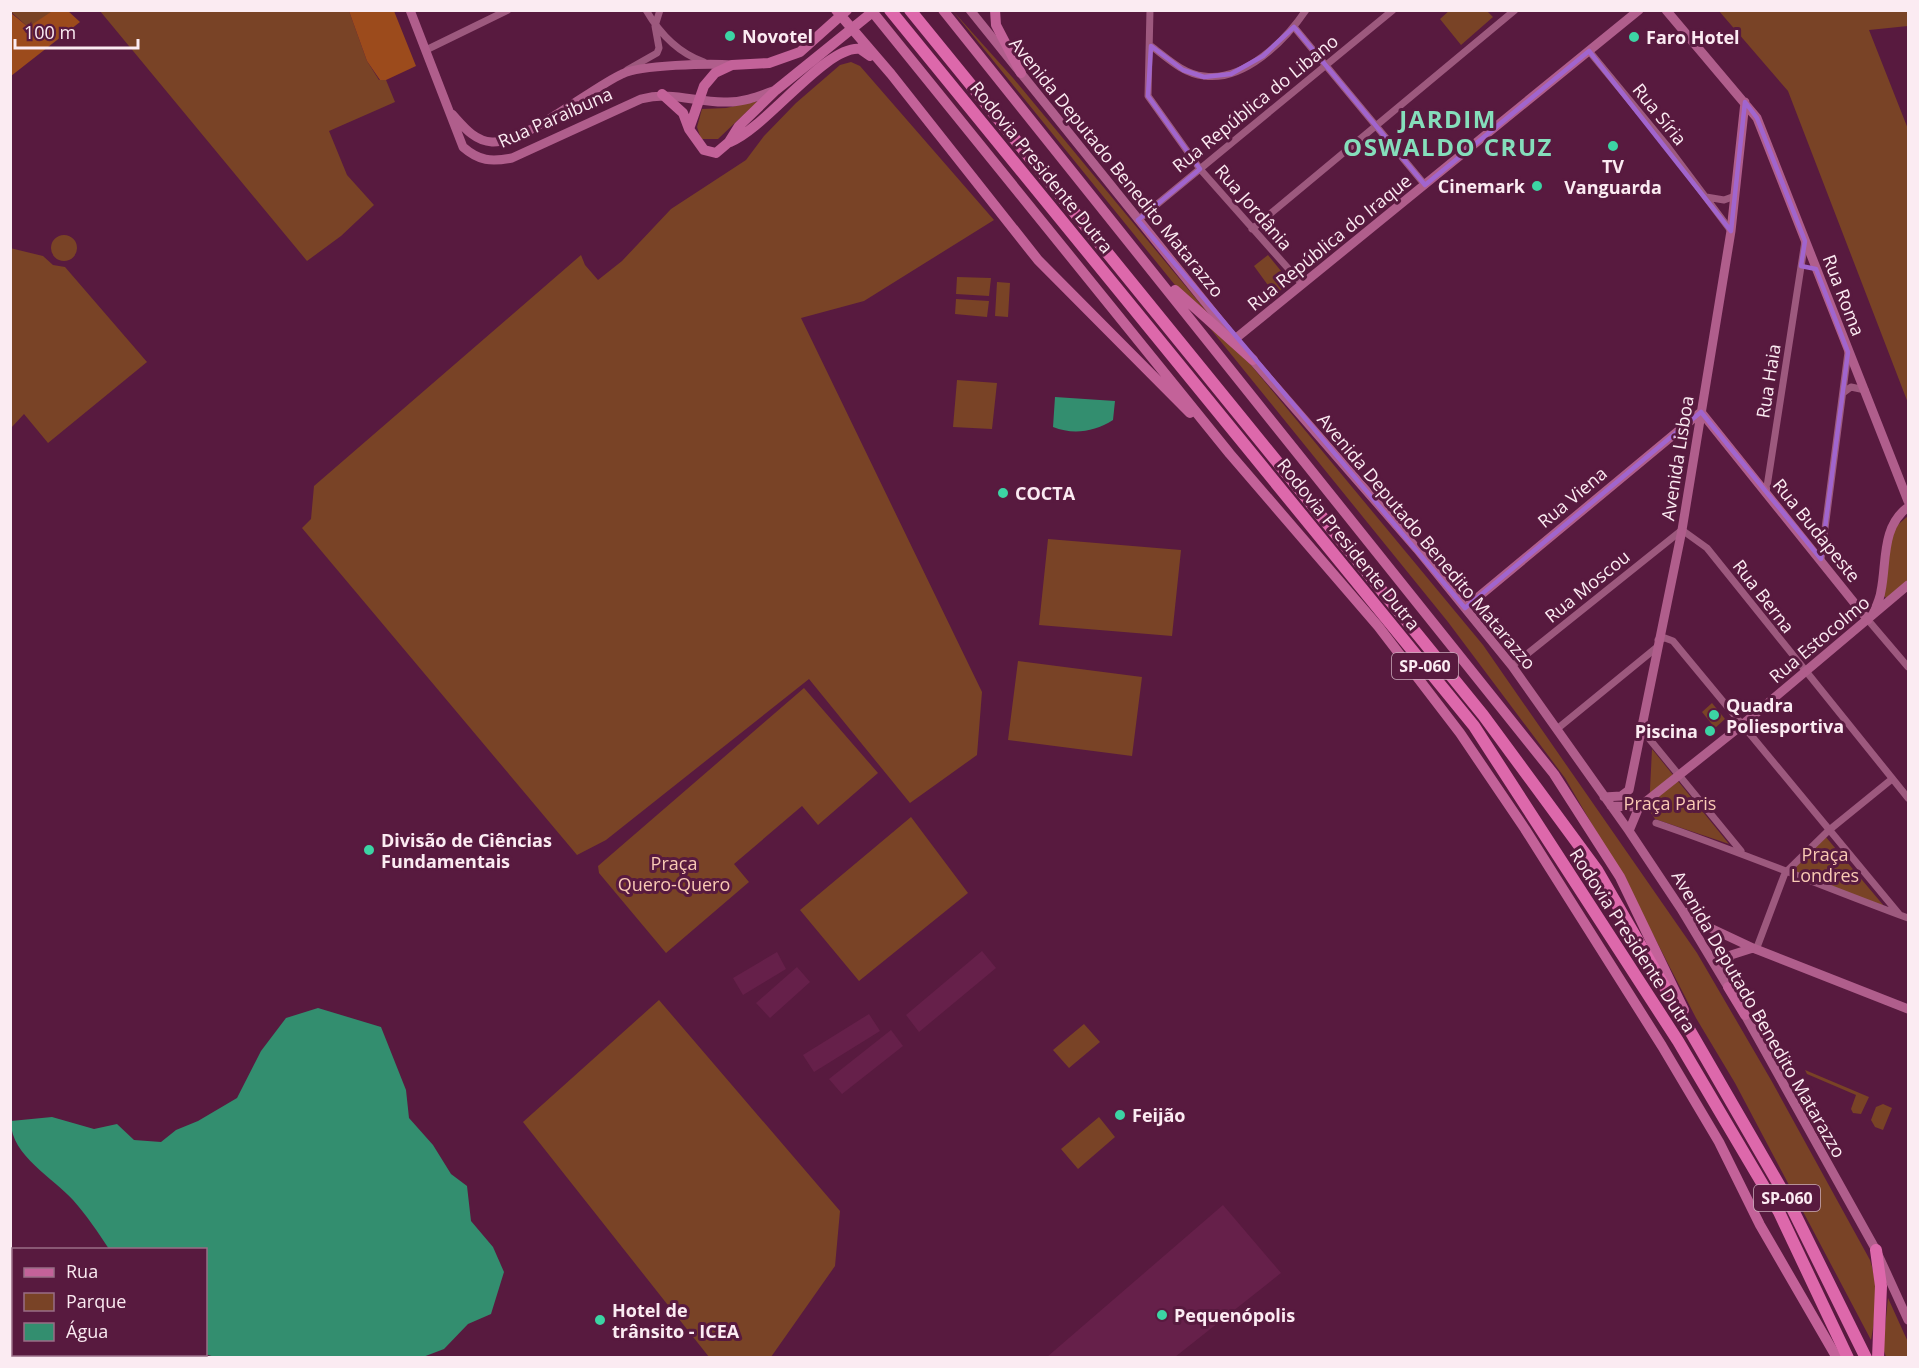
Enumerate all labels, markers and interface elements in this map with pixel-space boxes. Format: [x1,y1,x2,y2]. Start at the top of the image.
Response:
scale bar [15,12,138,50]
text: 100 m [24,20,76,44]
place label: Novotel [742,24,813,48]
place label: Faro Hotel [1646,25,1740,49]
marker: Novotel [723,29,737,43]
street label: Rua República do Libano [1167,29,1343,177]
marker: Faro Hotel [1627,30,1641,44]
street label: Avenida Deputado Benedito Matarazzo [1004,32,1230,302]
street label: Rodovia Presidente Dutra [965,76,1119,258]
street label: Rua Síria [1628,78,1692,150]
street label: Rua Paraibuna [494,81,616,153]
district label: JARDIM OSWALDO CRUZ [1343,102,1553,163]
marker: TV Vanguarda [1606,139,1620,153]
place label: TV Vanguarda [1564,154,1662,199]
street label: Rua Jordânia [1210,159,1298,255]
street label: Rua República do Iraque [1242,168,1416,316]
place label: Cinemark [1438,174,1526,198]
marker: Cinemark [1530,179,1544,193]
street label: Rua Roma [1817,251,1871,339]
street label: Rua Haia [1750,342,1786,420]
street label: Avenida Lisboa [1655,394,1699,522]
street label: Avenida Deputado Benedito Matarazzo [1312,408,1542,674]
street label: Rodovia Presidente Dutra [1272,453,1426,635]
street label: Rua Viena [1532,461,1612,533]
street label: Rua Budapeste [1768,473,1866,587]
place label: COCTA [1015,481,1076,505]
marker: COCTA [996,486,1010,500]
street label: Rua Moscou [1539,544,1635,628]
street label: Rua Berna [1728,554,1800,638]
street label: Rua Estocolmo [1764,590,1874,688]
road number: SP-060 [1392,653,1458,679]
place label: Quadra Poliesportiva [1726,693,1844,738]
marker: Quadra Poliesportiva [1707,708,1721,722]
place label: Piscina [1635,719,1698,743]
marker: Piscina [1703,724,1717,738]
park label: Praça Paris [1624,791,1716,815]
place label: Divisão de Ciências Fundamentais [381,828,552,873]
park label: Praça Londres [1791,842,1859,887]
marker: Divisão de Ciências Fundamentais [362,843,376,857]
street label: Rodovia Presidente Dutra [1564,843,1702,1037]
park label: Praça Quero-Quero [618,851,730,896]
street label: Avenida Deputado Benedito Matarazzo [1667,866,1851,1162]
place label: Feijão [1132,1103,1186,1127]
marker: Feijão [1113,1108,1127,1122]
road number: SP-060 [1754,1185,1820,1211]
legend [12,1248,207,1356]
text: Rua [66,1259,98,1283]
text: Parque [66,1289,126,1313]
place label: Hotel de trânsito - ICEA [612,1298,740,1343]
place label: Pequenópolis [1174,1303,1295,1327]
marker: Pequenópolis [1155,1308,1169,1322]
marker: Hotel de trânsito - ICEA [593,1313,607,1327]
text: Água [66,1319,108,1343]

